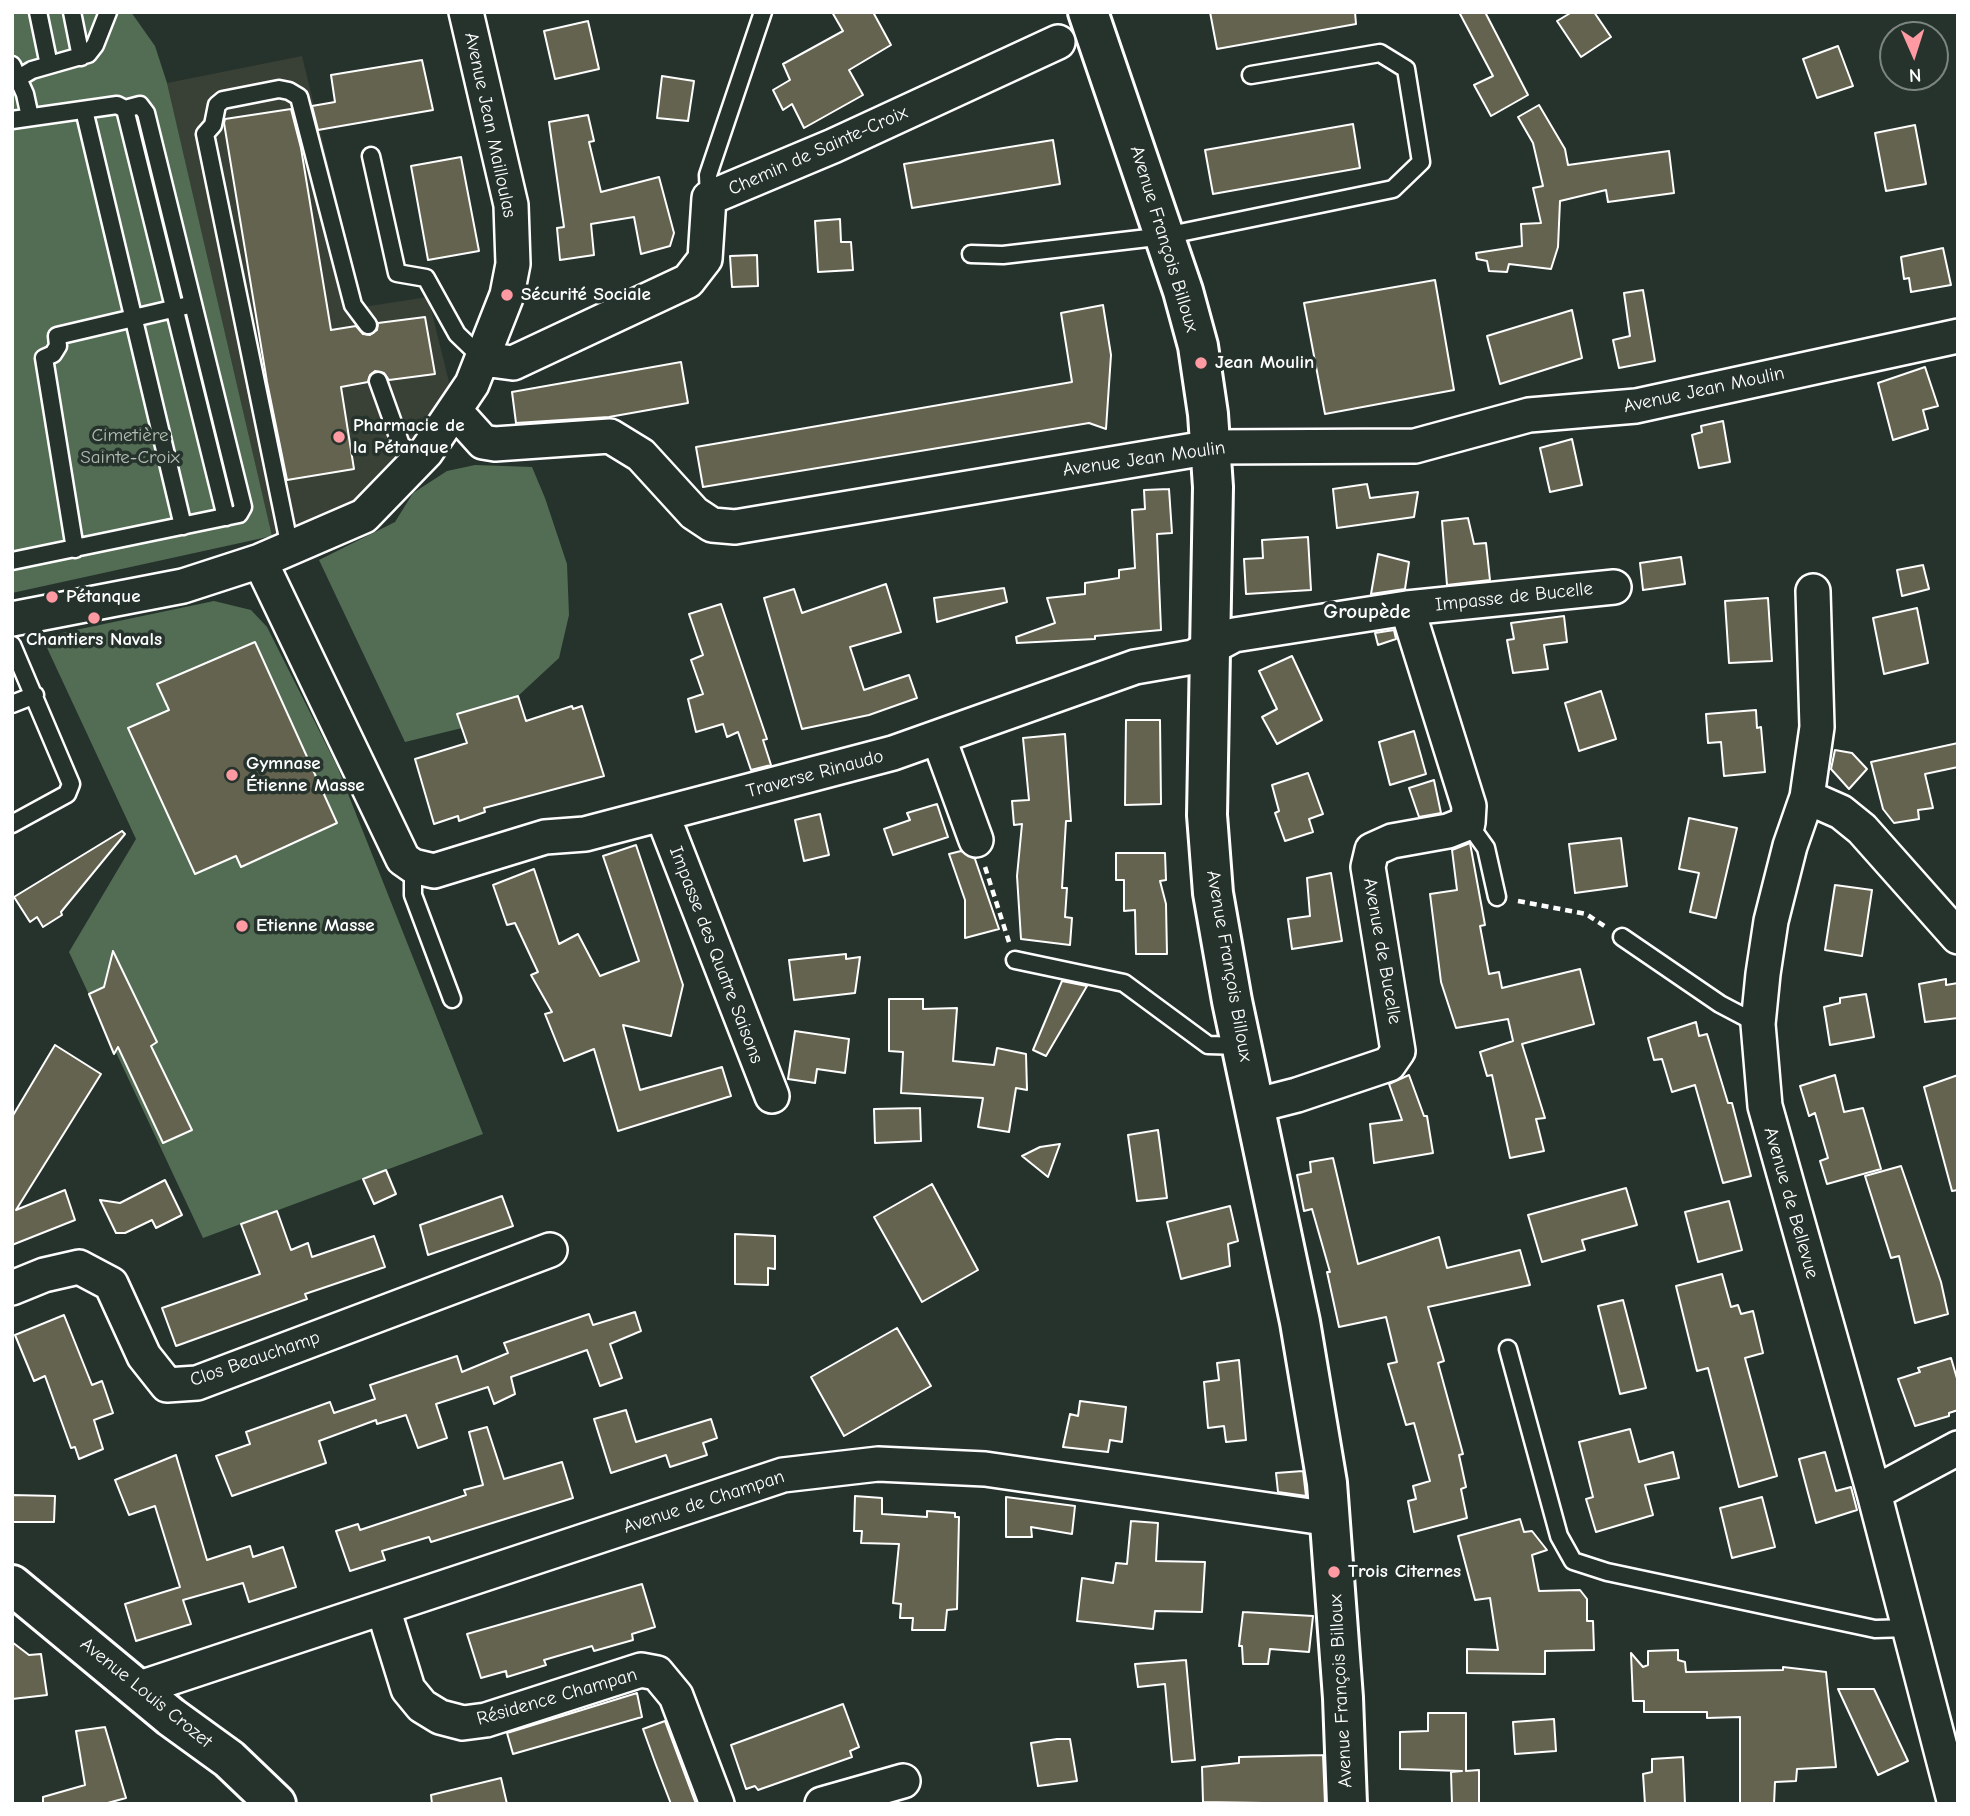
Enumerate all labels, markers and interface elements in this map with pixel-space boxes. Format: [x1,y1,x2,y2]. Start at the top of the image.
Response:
north arrow [1879,21,1949,91]
street label: Avenue Jean Mailloulas [459,30,521,220]
text: N [1908,64,1922,86]
street label: Chemin de Sainte-Croix [725,101,911,201]
street label: Avenue François Billoux [1125,143,1203,335]
place label: Sécurité Sociale [521,284,651,306]
marker: Sécurité Sociale [499,287,515,303]
place label: Jean Moulin [1215,352,1314,374]
marker: Jean Moulin [1193,355,1209,371]
street label: Avenue Jean Moulin [1622,362,1786,418]
place label: Pharmacie de la Pétanque [353,415,465,459]
park label: Cimetière Sainte-Croix [80,425,180,469]
marker: Pharmacie de la Pétanque [331,429,347,445]
street label: Avenue Jean Moulin [1061,436,1227,482]
street label: Impasse de Bucelle [1434,577,1594,617]
place label: Pétanque [66,586,140,608]
marker: Pétanque [44,589,60,605]
district label: Groupède [1323,599,1411,625]
marker: Chantiers Navals [86,610,102,626]
place label: Chantiers Navals [26,629,162,651]
street label: Traverse Rinaudo [744,745,886,803]
place label: Gymnase Étienne Masse [246,753,365,797]
marker: Gymnase Étienne Masse [224,767,240,783]
street label: Impasse des Quatre Saisons [664,843,768,1067]
street label: Avenue François Billoux [1201,869,1257,1063]
street label: Avenue de Bucelle [1358,876,1406,1026]
place label: Etienne Masse [256,915,375,937]
marker: Etienne Masse [234,918,250,934]
street label: Avenue de Bellevue [1758,1125,1824,1281]
street label: Clos Beauchamp [187,1326,323,1392]
street label: Avenue de Champan [621,1465,787,1539]
place label: Trois Citernes [1348,1561,1461,1583]
marker: Trois Citernes [1326,1564,1342,1580]
street label: Avenue François Billoux [1325,1594,1357,1788]
street label: Avenue Louis Crozet [76,1633,216,1753]
street label: Résidence Champan [474,1663,640,1731]

